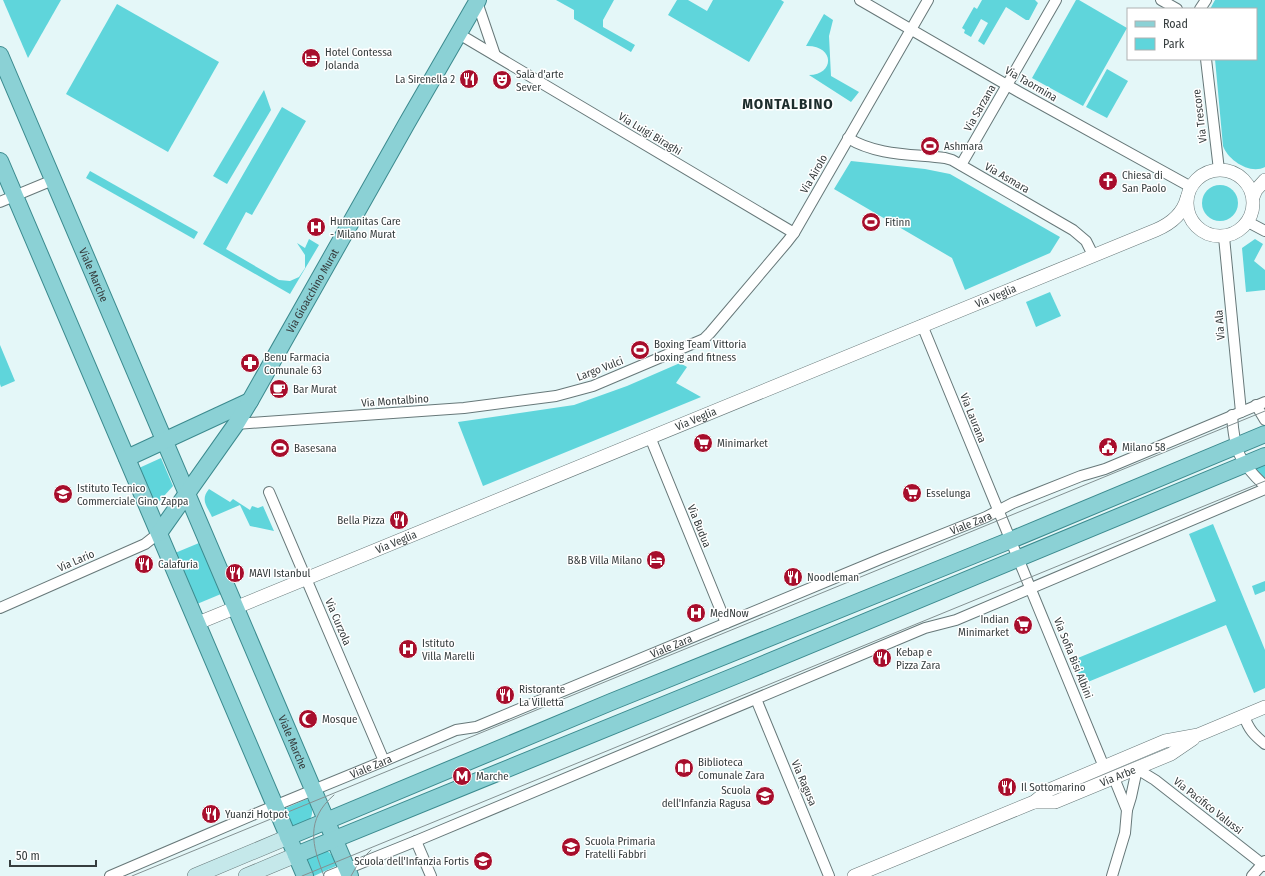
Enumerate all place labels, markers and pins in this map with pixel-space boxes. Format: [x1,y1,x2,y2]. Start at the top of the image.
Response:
place label: Hotel Contessa Jolanda [325,46,392,72]
hotel icon: Hotel Contessa Jolanda [300,47,322,69]
restaurant icon: La Sirenella 2 [458,68,480,90]
place label: Sala d'arte Sever [516,68,564,94]
theatre icon: Sala d'arte Sever [491,69,513,91]
place label: La Sirenella 2 [395,73,455,86]
sports icon: Ashmara [919,135,941,157]
place label: Ashmara [944,140,983,153]
place label: Chiesa di San Paolo [1122,169,1166,195]
church icon: Chiesa di San Paolo [1097,170,1119,192]
sports icon: Fitinn [860,211,882,233]
place label: Humanitas Care - Milano Murat [330,215,401,241]
hospital icon: Humanitas Care - Milano Murat [305,216,327,238]
place label: Fitinn [885,216,910,229]
place label: Boxing Team Vittoria boxing and fitness [654,338,746,364]
sports icon: Boxing Team Vittoria boxing and fitness [629,339,651,361]
place label: Benu Farmacia Comunale 63 [264,351,330,377]
pharmacy icon: Benu Farmacia Comunale 63 [239,352,261,374]
cafe icon: Bar Murat [268,378,290,400]
place label: Bar Murat [293,383,337,396]
supermarket icon: Minimarket [692,432,714,454]
public building icon: Milano 58 [1097,436,1119,458]
sports icon: Basesana [269,437,291,459]
place label: Minimarket [717,437,768,450]
place label: Milano 58 [1122,441,1166,454]
place label: Basesana [294,442,337,455]
place label: Istituto Tecnico Commerciale Gino Zappa [77,482,188,508]
supermarket icon: Esselunga [901,482,923,504]
school or university icon: Istituto Tecnico Commerciale Gino Zappa [52,483,74,505]
place label: Esselunga [926,487,971,500]
restaurant icon: Bella Pizza [388,509,410,531]
place label: Bella Pizza [337,514,385,527]
hotel icon: B&B Villa Milano [645,549,667,571]
restaurant icon: Calafuria [133,553,155,575]
place label: B&B Villa Milano [568,554,642,567]
place label: Calafuria [158,558,198,571]
restaurant icon: MAVI Istanbul [224,562,246,584]
restaurant icon: Noodleman [782,566,804,588]
place label: MAVI Istanbul [249,567,310,580]
place label: Noodleman [807,571,859,584]
hospital icon: MedNow [685,602,707,624]
place label: MedNow [710,607,749,620]
place label: Indian Minimarket [958,613,1009,639]
supermarket icon: Indian Minimarket [1012,614,1034,636]
place label: Istituto Villa Marelli [422,637,475,663]
hospital icon: Istituto Villa Marelli [397,638,419,660]
place label: Kebap e Pizza Zara [896,646,940,672]
restaurant icon: Kebap e Pizza Zara [871,647,893,669]
place label: Ristorante La Villetta [519,683,565,709]
restaurant icon: Ristorante La Villetta [494,684,516,706]
mosque icon: Mosque [297,708,319,730]
place label: Mosque [322,713,357,726]
place label: Biblioteca Comunale Zara [698,756,765,782]
library icon: Biblioteca Comunale Zara [673,757,695,779]
metro station icon: Marche [451,765,473,787]
place label: Marche [476,770,509,783]
restaurant icon: Il Sottomarino [996,776,1018,798]
place label: Il Sottomarino [1021,781,1086,794]
place label: Scuola dell'Infanzia Ragusa [662,784,751,810]
school or university icon: Scuola dell'Infanzia Ragusa [754,785,776,807]
restaurant icon: Yuanzi Hotpot [200,803,222,825]
place label: Yuanzi Hotpot [225,808,288,821]
place label: Scuola Primaria Fratelli Fabbri [585,835,655,861]
school or university icon: Scuola Primaria Fratelli Fabbri [560,836,582,858]
school or university icon: Scuola dell'Infanzia Fortis [472,850,494,872]
place label: Scuola dell'Infanzia Fortis [354,855,469,868]

